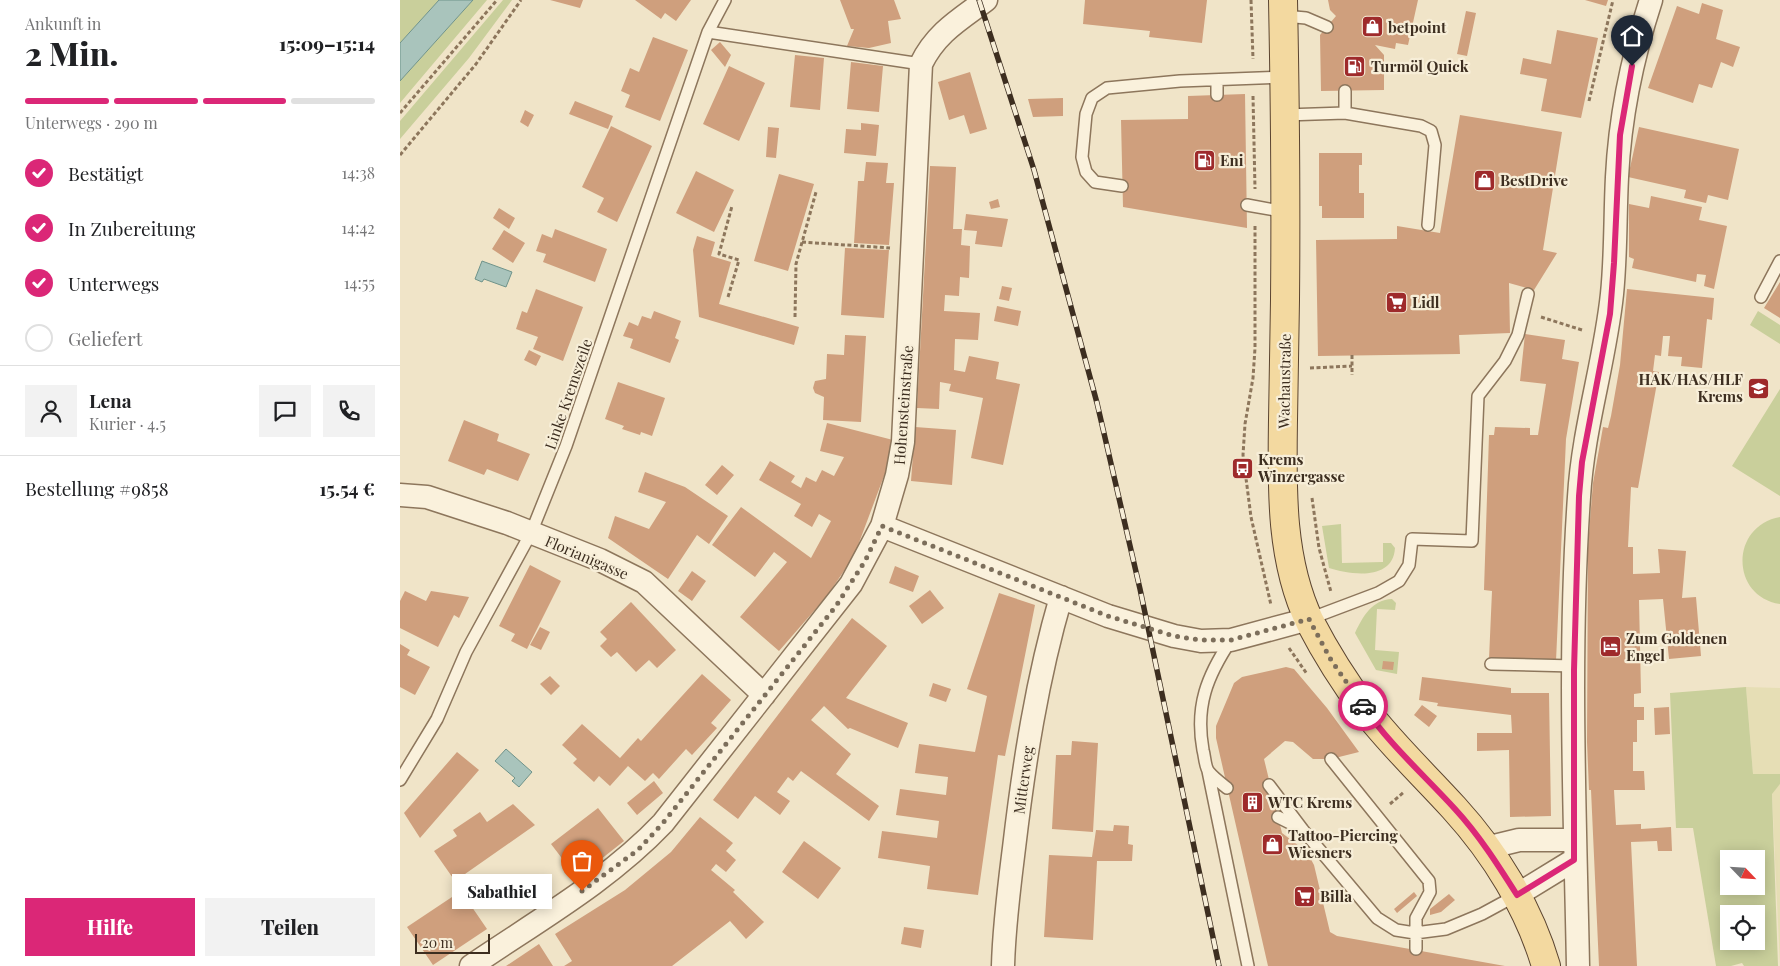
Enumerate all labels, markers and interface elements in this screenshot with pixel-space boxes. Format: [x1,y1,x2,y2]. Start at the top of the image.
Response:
text: Ankunft in [25,13,101,34]
shop icon: betpoint [1360,15,1384,39]
pin [1611,15,1653,66]
place label: betpoint [1388,17,1447,37]
icon: home [1618,22,1646,50]
text: 15:09–15:14 [279,30,375,56]
text: 2 Min. [25,31,118,74]
fuel station icon: Turmöl Quick [1343,54,1367,78]
place label: Turmöl Quick [1371,56,1469,76]
text: Unterwegs · 290 m [25,112,158,133]
fuel station icon: Eni [1192,148,1216,172]
place label: Eni [1220,150,1244,170]
icon: check [25,159,53,187]
text: Bestätigt [68,160,143,186]
text: 14:38 [341,162,375,183]
shop icon: BestDrive [1472,168,1496,192]
place label: BestDrive [1500,170,1569,190]
icon: check [25,214,53,242]
text: In Zubereitung [68,215,195,241]
text: 14:42 [341,217,375,238]
icon: check [25,269,53,297]
text: Unterwegs [68,270,159,296]
text: 14:55 [344,272,375,293]
supermarket icon: Lidl [1384,290,1408,314]
place label: Lidl [1412,292,1440,312]
text: Geliefert [68,325,142,351]
street label: Wachaustraße [1273,333,1295,430]
street label: Linke Kremszeile [540,336,596,452]
street label: Hohensteinstraße [889,344,917,466]
place label: HAK/HAS/HLF Krems [1639,369,1743,406]
school or university icon: HAK/HAS/HLF Krems [1747,376,1771,400]
button: person [25,385,77,437]
button: chat [259,385,311,437]
button: phone [323,385,375,437]
text: Lena [89,387,132,413]
text: Kurier · 4.5 [89,413,166,434]
place label: Krems Winzergasse [1257,449,1345,486]
bus stop icon: Krems Winzergasse [1230,456,1254,480]
text: Bestellung #9858 [25,475,169,501]
text: 15.54 € [319,475,375,501]
street label: Florianigasse [542,530,632,584]
place label: Zum Goldenen Engel [1626,628,1728,665]
hotel icon: Zum Goldenen Engel [1598,635,1622,659]
courier [1338,681,1388,731]
icon: car [1349,692,1377,720]
street label: Mitterweg [1008,745,1038,815]
building icon: WTC Krems [1240,790,1264,814]
place label: WTC Krems [1267,792,1352,812]
place label: Tattoo-Piercing Wiesners [1287,825,1398,862]
shop icon: Tattoo-Piercing Wiesners [1260,832,1284,856]
pin [561,840,603,891]
icon: bag [568,847,596,875]
north arrow [1720,850,1765,895]
map controls [1720,850,1765,950]
callout: Sabathiel [452,874,552,908]
text: Sabathiel [467,881,537,902]
supermarket icon: Billa [1292,884,1316,908]
place label: Billa [1320,886,1352,906]
button: Hilfe [25,898,195,956]
button: Teilen [205,898,375,956]
button: locate [1720,905,1765,950]
scale bar [415,931,490,954]
text: 20 m [422,933,453,952]

